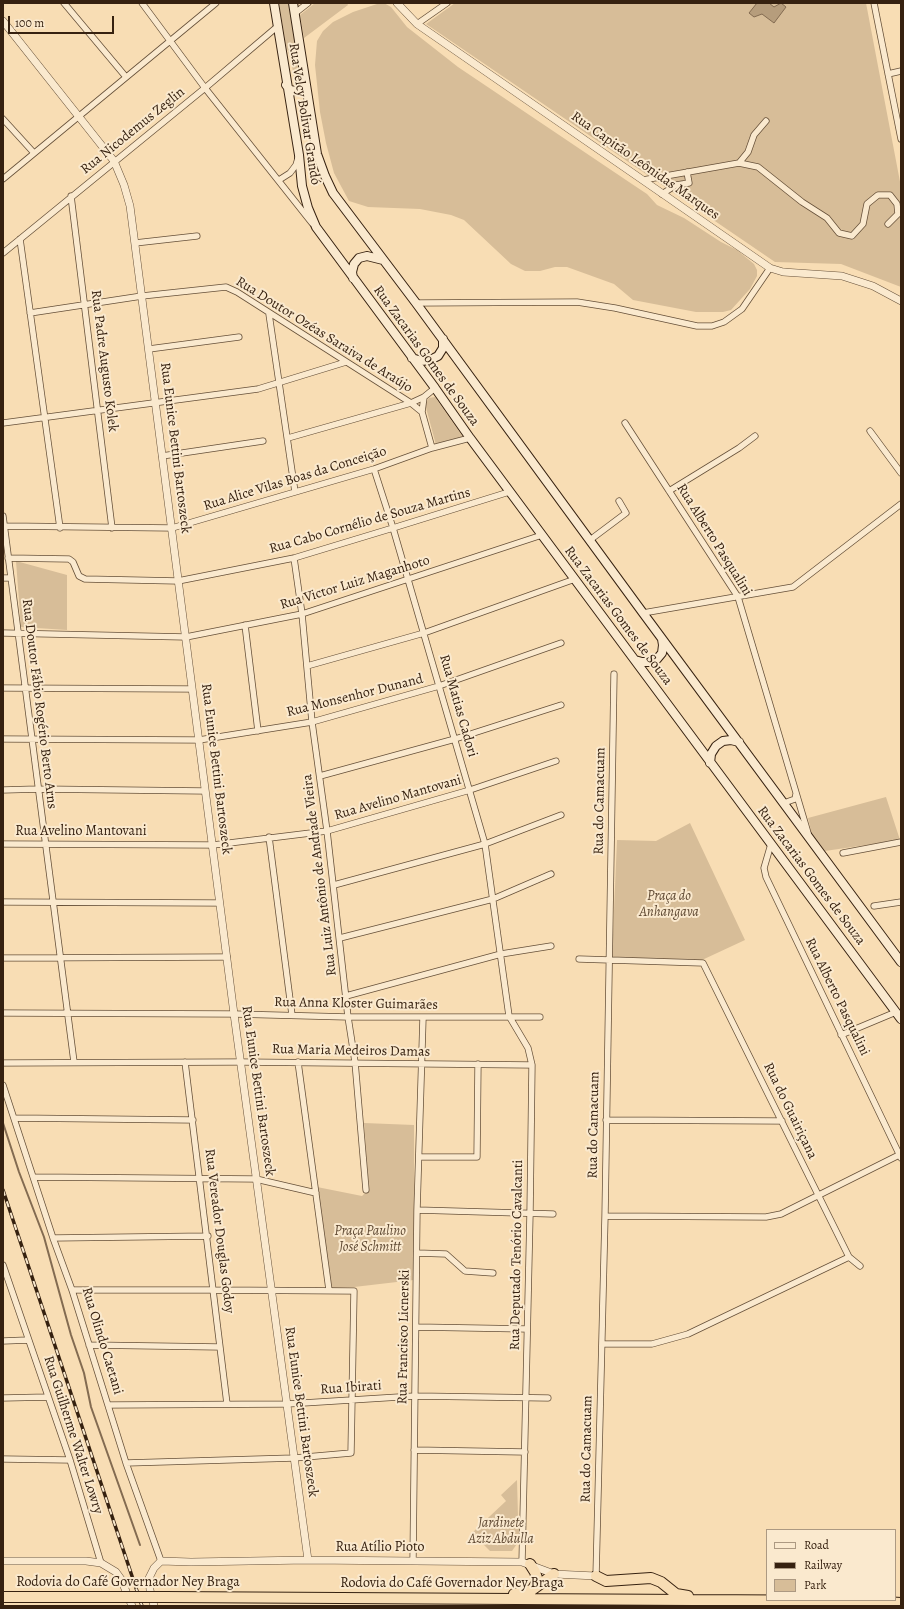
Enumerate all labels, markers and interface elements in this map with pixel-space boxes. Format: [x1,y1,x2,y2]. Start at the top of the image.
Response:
scale bar [10,8,116,34]
text: 100 m [15,15,44,31]
street label: Rua Velcy Bolivar Grandó [284,42,324,186]
street label: Rua Nicodemus Zeglin [78,84,188,178]
street label: Rua Capitão Leônidas Marques [568,108,722,224]
street label: Rua Doutor Ozéas Saraiva de Araújo [232,273,416,397]
street label: Rua Zacarias Gomes de Souza [369,282,483,430]
street label: Rua Padre Augusto Kolek [87,289,121,433]
street label: Rua Eunice Bettini Bartoszeck [156,362,194,534]
street label: Rua Alice Vilas Boas da Conceição [201,443,389,515]
street label: Rua Alberto Pasqualini [673,481,755,599]
street label: Rua Cabo Cornélio de Souza Martins [267,484,473,558]
street label: Rua Zacarias Gomes de Souza [560,543,676,689]
street label: Rua Victor Luiz Maganhoto [278,552,432,614]
street label: Rua Doutor Fábio Rogério Berto Arns [18,598,60,810]
street label: Rua Matias Cadori [435,653,481,759]
street label: Rua Monsenhor Dunand [285,671,425,721]
street label: Rua Eunice Bettini Bartoszeck [197,683,235,855]
street label: Rua do Camacuam [591,747,609,855]
street label: Rua Avelino Mantovani [333,772,463,824]
street label: Rua Luiz Antônio de Andrade Vieira [299,773,341,977]
street label: Rua Zacarias Gomes de Souza [753,803,869,949]
street label: Rua Avelino Mantovani [15,824,147,840]
park label: Praça do Anhangava [639,889,699,922]
street label: Rua Alberto Pasqualini [801,935,873,1059]
street label: Rua Anna Kloster Guimarães [274,994,438,1014]
street label: Rua Eunice Bettini Bartoszeck [238,1005,278,1177]
street label: Rua Maria Medeiros Damas [272,1041,430,1061]
street label: Rua do Guairiçana [759,1060,821,1162]
street label: Rua do Camacuam [585,1071,603,1179]
street label: Rua Vereador Douglas Godoy [201,1148,237,1314]
street label: Rua Deputado Tenório Cavalcanti [507,1159,527,1351]
park label: Praça Paulino José Schmitt [334,1224,406,1256]
street label: Rua Francisco Licnerski [394,1269,414,1405]
street label: Rua Olindo Caetani [78,1285,126,1397]
street label: Rua Eunice Bettini Bartoszeck [281,1326,321,1498]
street label: Rua Guilherme Walter Lowry [39,1354,107,1516]
street label: Rua Ibirati [320,1377,382,1399]
street label: Rua do Camacuam [578,1395,596,1503]
park label: Jardinete Aziz Abdulla [468,1516,534,1548]
legend [766,1529,896,1601]
text: Road [804,1537,829,1553]
street label: Rua Atílio Pioto [336,1540,424,1556]
text: Railway [804,1557,842,1573]
street label: Rodovia do Café Governador Ney Braga [16,1575,240,1591]
street label: Rodovia do Café Governador Ney Braga [340,1576,564,1592]
text: Park [804,1577,827,1593]

